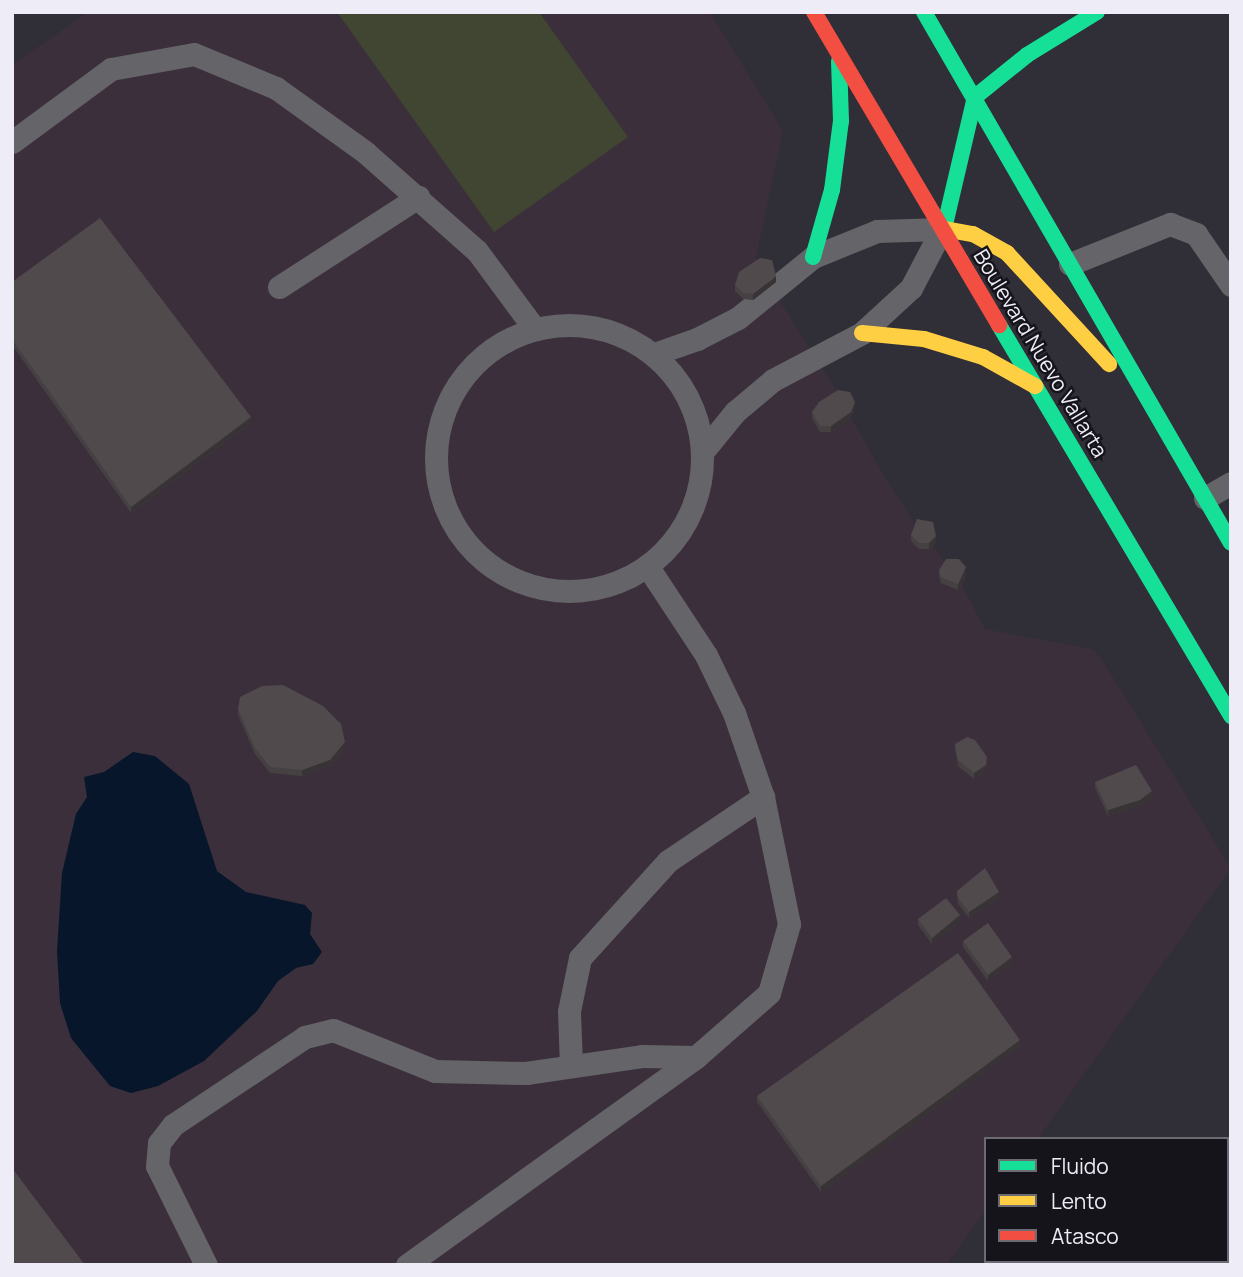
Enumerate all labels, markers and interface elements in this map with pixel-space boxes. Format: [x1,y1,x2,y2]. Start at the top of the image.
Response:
street label: Boulevard Nuevo Vallarta [969,244,1113,462]
legend [984,1137,1229,1263]
text: Fluido [1051,1152,1109,1180]
text: Lento [1051,1187,1107,1215]
text: Atasco [1051,1222,1119,1250]

